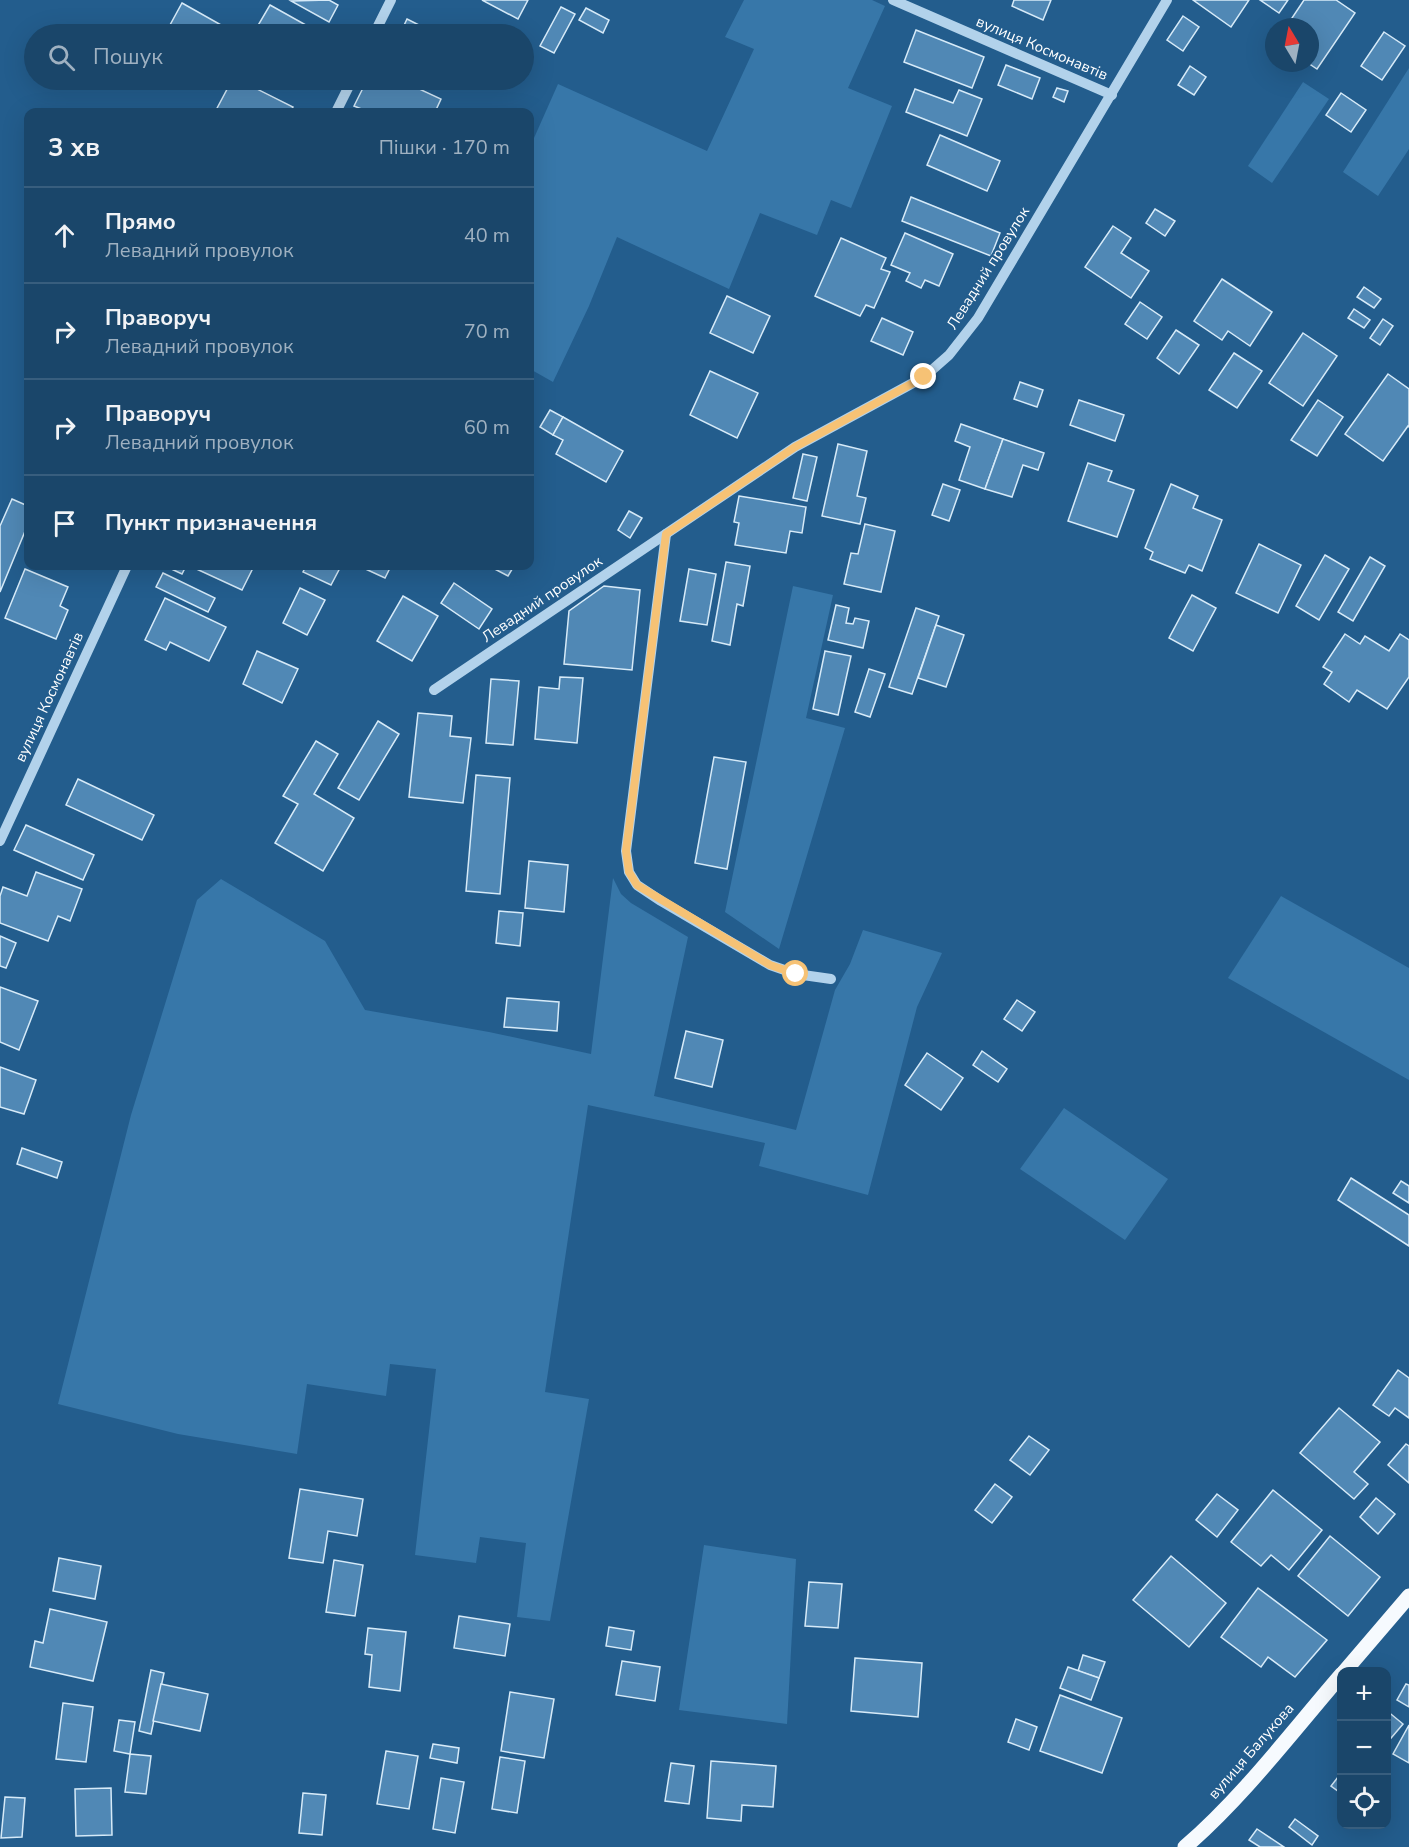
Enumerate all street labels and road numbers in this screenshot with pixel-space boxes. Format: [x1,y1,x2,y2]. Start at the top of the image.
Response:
street label: вулиця Космонавтів [973,11,1111,85]
street label: Левадний провулок [942,203,1034,333]
street label: Левадний провулок [478,551,606,647]
street label: вулиця Космонавтів [10,629,88,765]
street label: вулиця Балукова [1204,1699,1298,1803]

